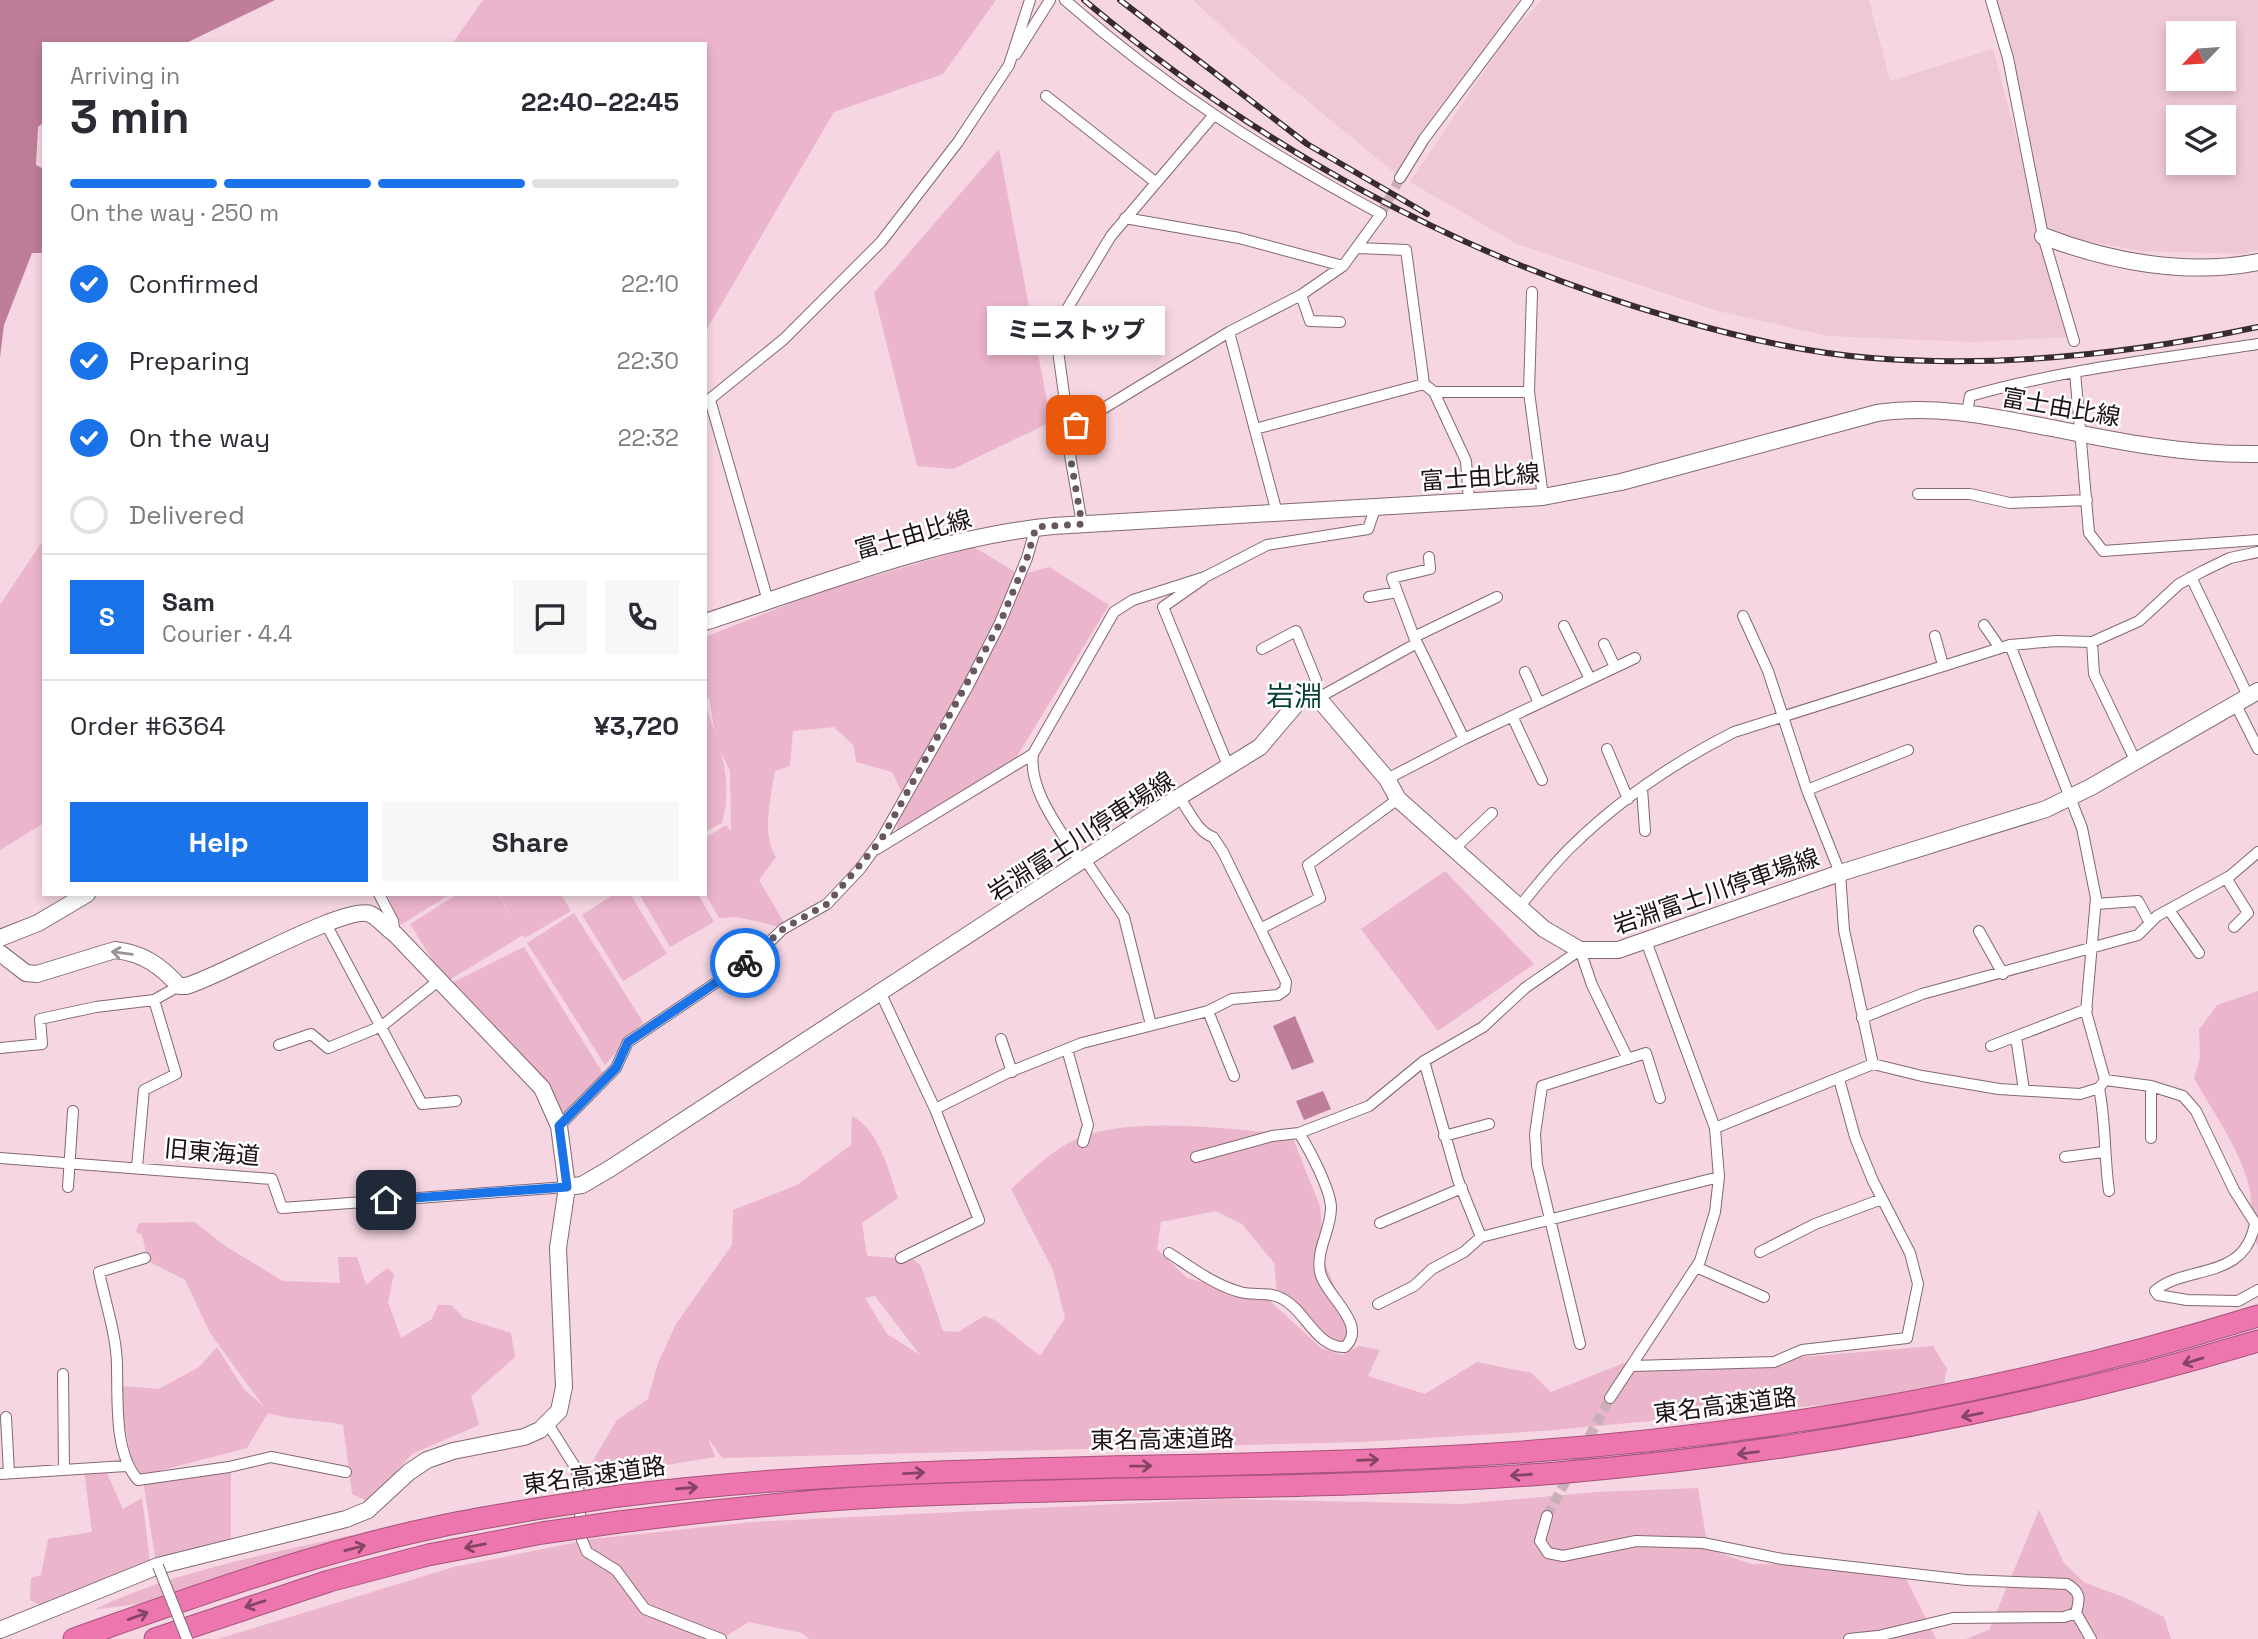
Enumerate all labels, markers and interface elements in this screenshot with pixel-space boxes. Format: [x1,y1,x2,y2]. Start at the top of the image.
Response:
north arrow [2166,21,2236,91]
map controls [2166,21,2236,175]
text: Arriving in [70,61,180,91]
text: 22:40–22:45 [521,85,679,119]
text: 3 min [70,88,190,146]
button: layers [2166,105,2236,175]
text: On the way · 250 m [70,198,279,228]
icon: check [70,265,108,303]
text: Confirmed [129,267,259,301]
text: 22:10 [621,269,679,299]
callout: ミニストップ [987,306,1165,355]
text: ミニストップ [1007,315,1145,345]
icon: check [70,342,108,380]
text: Preparing [129,344,250,378]
text: 22:30 [617,346,679,376]
street label: 富士由比線 [1999,381,2123,433]
pin [1046,395,1106,455]
icon: bag [1057,406,1095,444]
icon: check [70,419,108,457]
text: On the way [129,421,270,455]
text: 22:32 [618,423,679,453]
street label: 富士由比線 [1419,457,1541,497]
text: Delivered [129,498,245,532]
street label: 富士由比線 [851,503,975,565]
button: chat [513,580,587,654]
button: phone [605,580,679,654]
text: Sam [162,585,215,619]
text: S [99,600,115,634]
text: Courier · 4.4 [162,619,292,649]
district label: 岩淵 [1266,678,1322,714]
text: Order #6364 [70,709,225,743]
text: ¥3,720 [594,709,679,743]
street label: 岩淵富士川停車場線 [982,764,1180,908]
button: Help [70,802,368,882]
button: Share [382,802,679,882]
street label: 岩淵富士川停車場線 [1609,841,1823,941]
courier [710,928,780,998]
icon: bike [726,944,764,982]
one-way arrow [112,947,134,960]
street label: 旧東海道 [163,1132,261,1172]
pin [356,1170,416,1230]
icon: home [367,1181,405,1219]
one-way arrow [2182,1355,2204,1368]
street label: 東名高速道路 [1652,1381,1798,1429]
one-way arrow [1961,1408,1984,1422]
street label: 東名高速道路 [1090,1422,1234,1456]
one-way arrow [1737,1446,1759,1459]
street label: 東名高速道路 [521,1450,667,1500]
one-way arrow [1357,1453,1380,1466]
one-way arrow [1129,1459,1152,1473]
one-way arrow [902,1466,925,1479]
one-way arrow [1510,1469,1533,1482]
one-way arrow [675,1481,697,1494]
one-way arrow [344,1540,366,1553]
one-way arrow [464,1540,487,1553]
one-way arrow [244,1598,266,1611]
one-way arrow [127,1609,149,1621]

